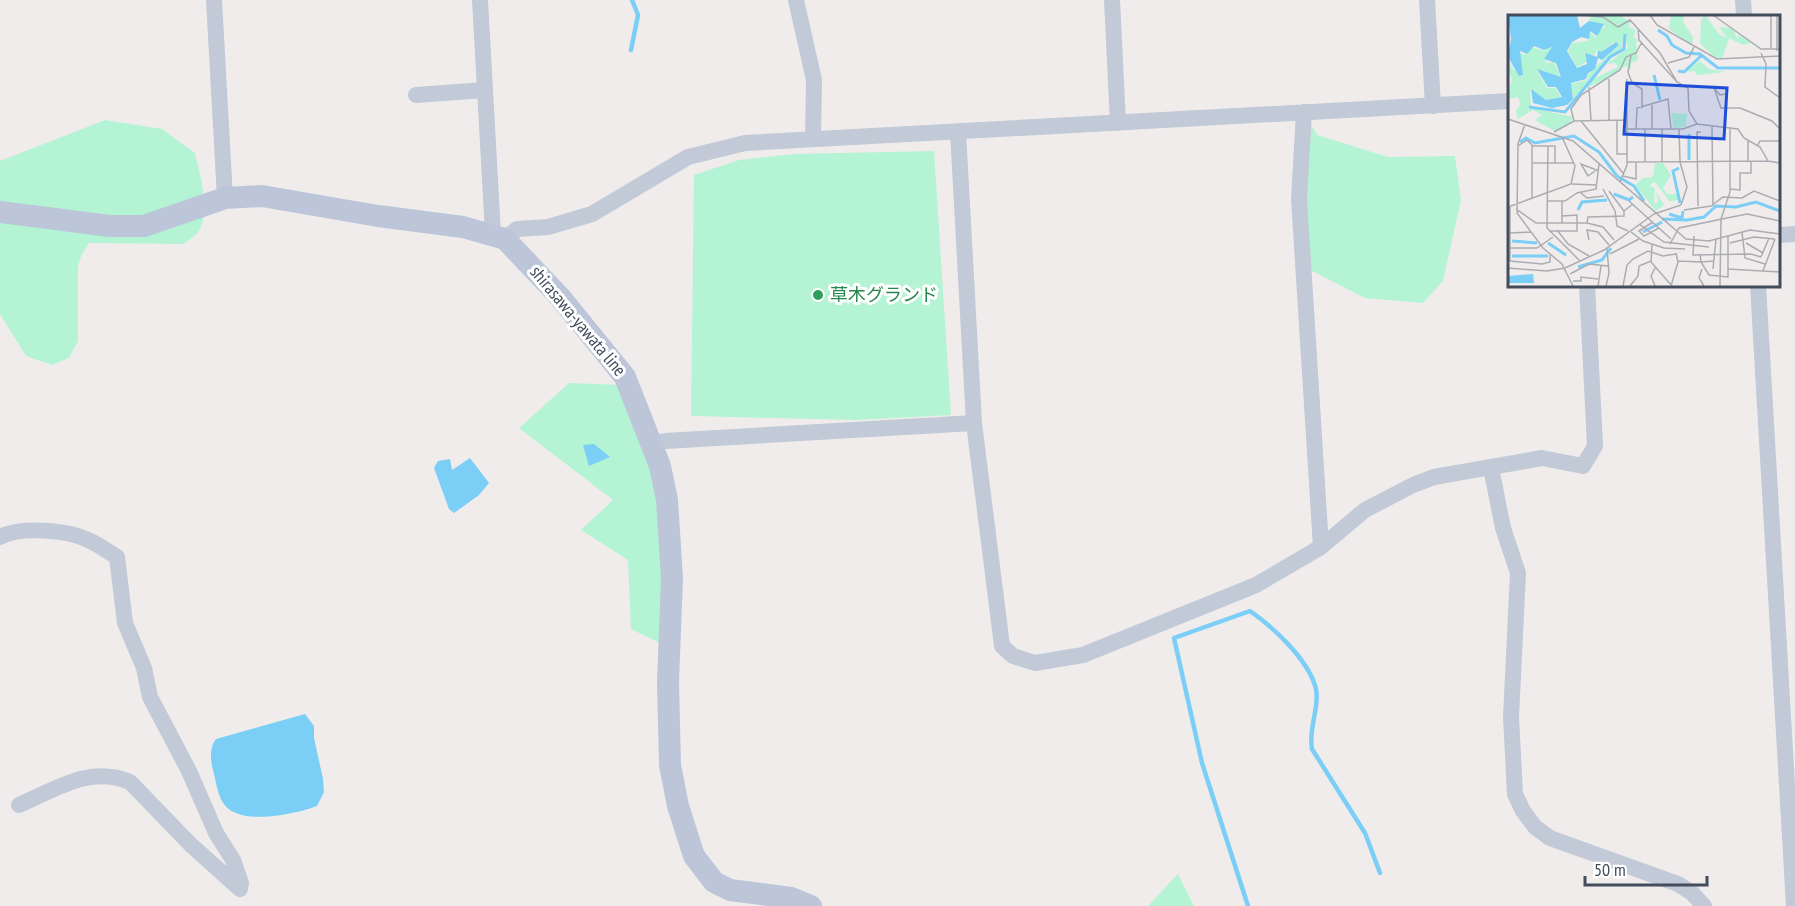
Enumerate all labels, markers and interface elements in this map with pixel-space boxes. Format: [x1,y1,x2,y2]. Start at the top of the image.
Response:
inset map [1508,15,1780,286]
street label: shirasawa-yawata line [525,261,631,381]
place label: 草木グランド [830,283,938,306]
marker: 草木グランド [811,288,825,302]
scale bar [1585,849,1706,887]
text: 50 m [1594,858,1626,881]

